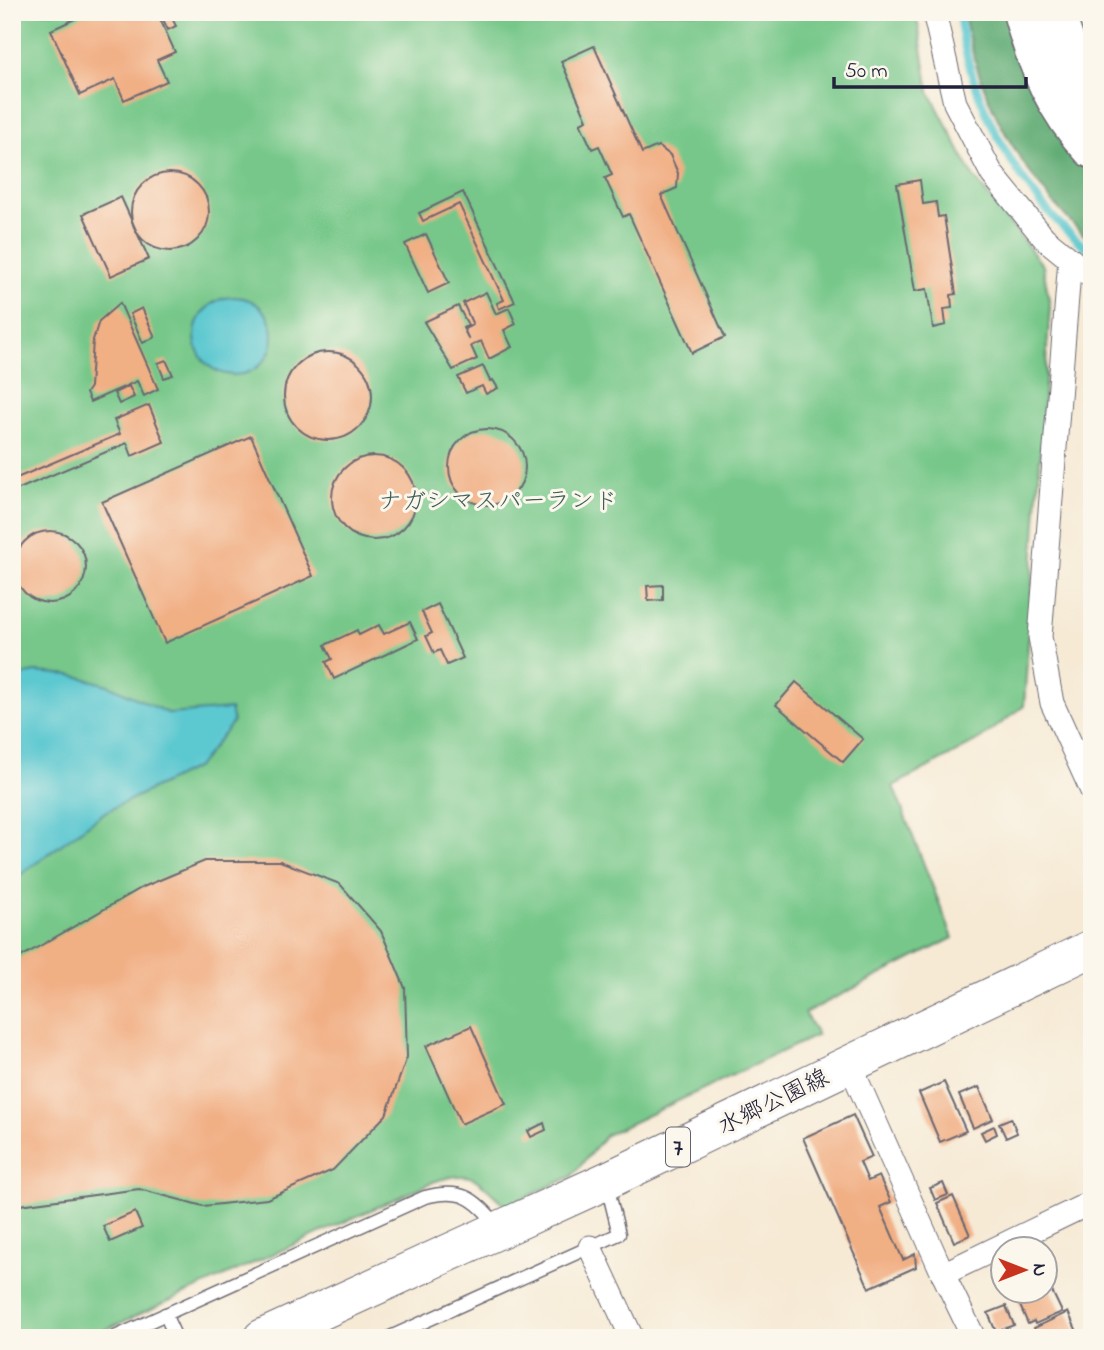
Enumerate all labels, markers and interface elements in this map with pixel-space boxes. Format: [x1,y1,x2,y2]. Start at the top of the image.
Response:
scale bar [834,46,1027,90]
text: 50 m [845,57,888,87]
park label: ナガシマスパーランド [378,485,618,520]
street label: 水郷公園線 [712,1061,836,1145]
road number: 7 [666,1128,690,1166]
north arrow [988,1234,1058,1304]
text: N [1025,1264,1052,1277]

